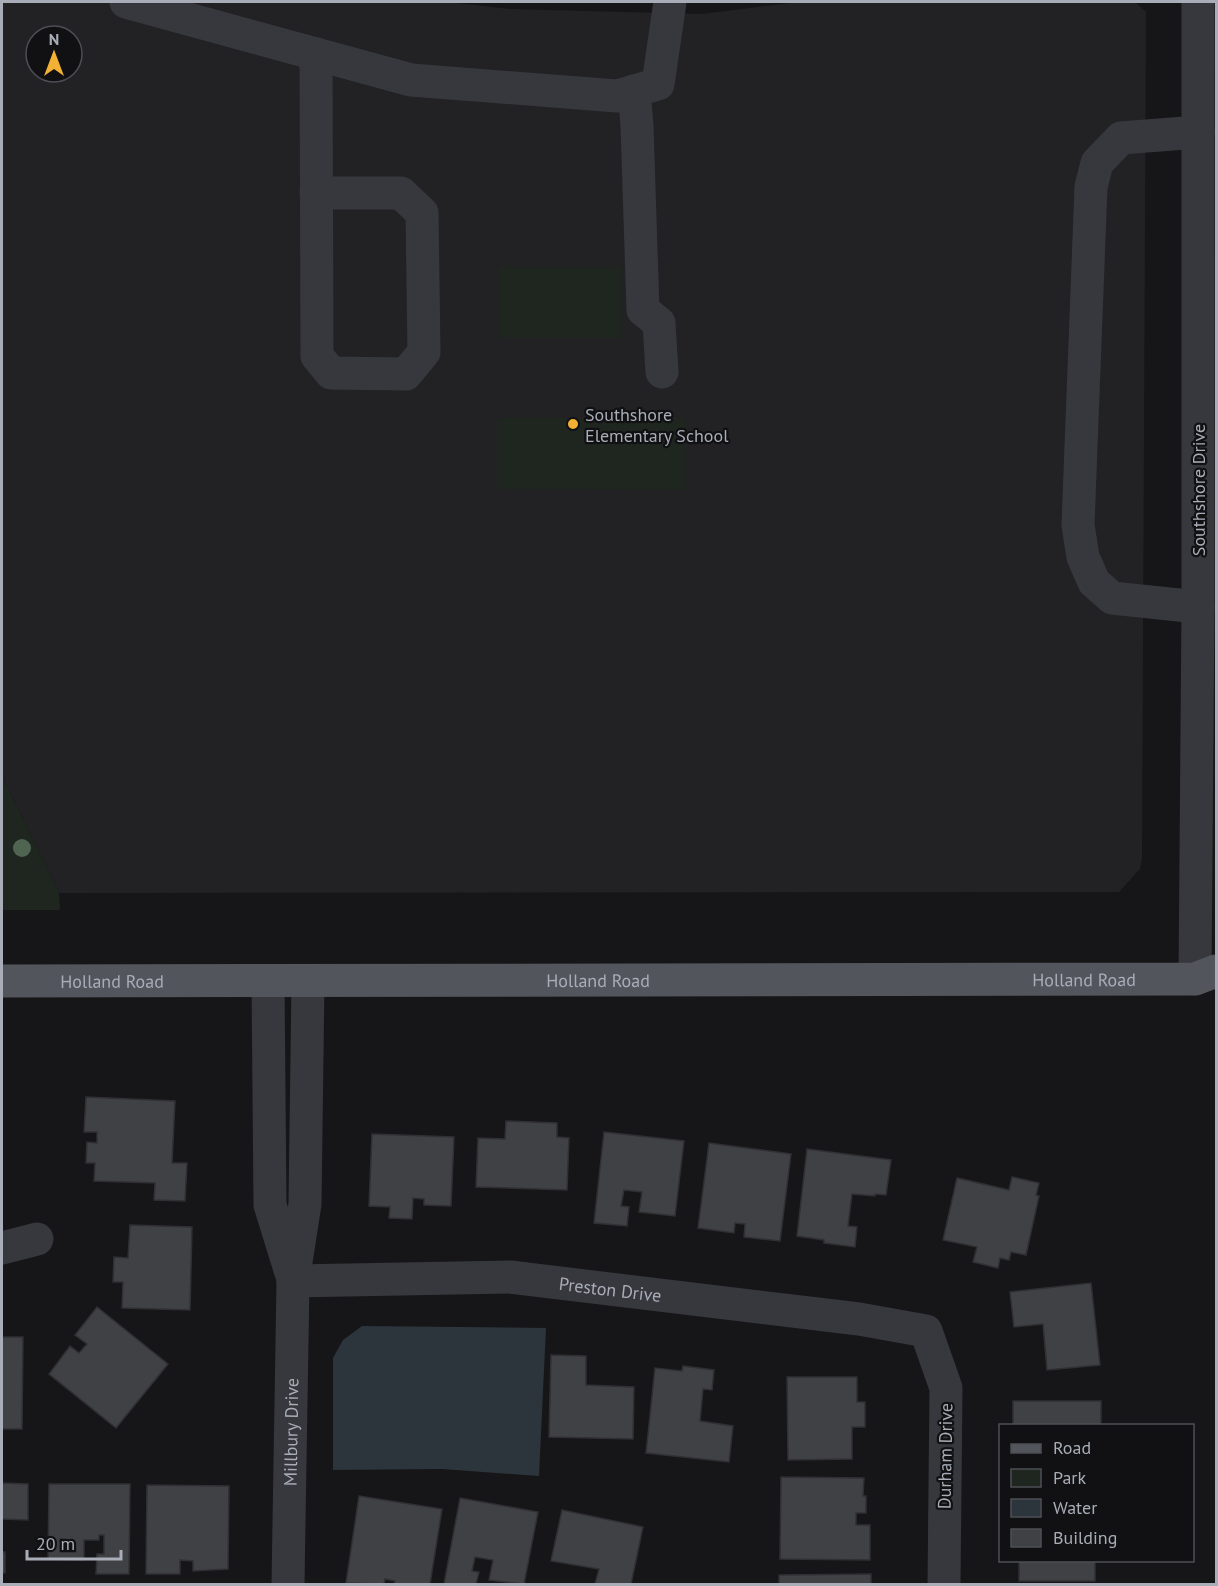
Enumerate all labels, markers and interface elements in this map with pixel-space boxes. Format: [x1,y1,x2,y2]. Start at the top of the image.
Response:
north arrow [24,24,84,84]
text: N [49,29,59,49]
place label: Southshore Elementary School [585,403,729,447]
marker: Southshore Elementary School [566,417,580,431]
street label: Southshore Drive [1187,424,1210,556]
street label: Holland Road [546,968,650,992]
street label: Holland Road [1032,968,1136,991]
street label: Holland Road [60,969,164,992]
street label: Preston Drive [558,1271,663,1307]
street label: Millbury Drive [278,1378,303,1486]
street label: Durham Drive [933,1403,957,1509]
legend [999,1424,1194,1562]
text: Road [1053,1436,1091,1459]
text: Park [1053,1466,1086,1489]
text: Water [1053,1496,1097,1519]
scale bar [27,1523,122,1561]
text: Building [1053,1526,1117,1549]
text: 20 m [36,1532,75,1555]

